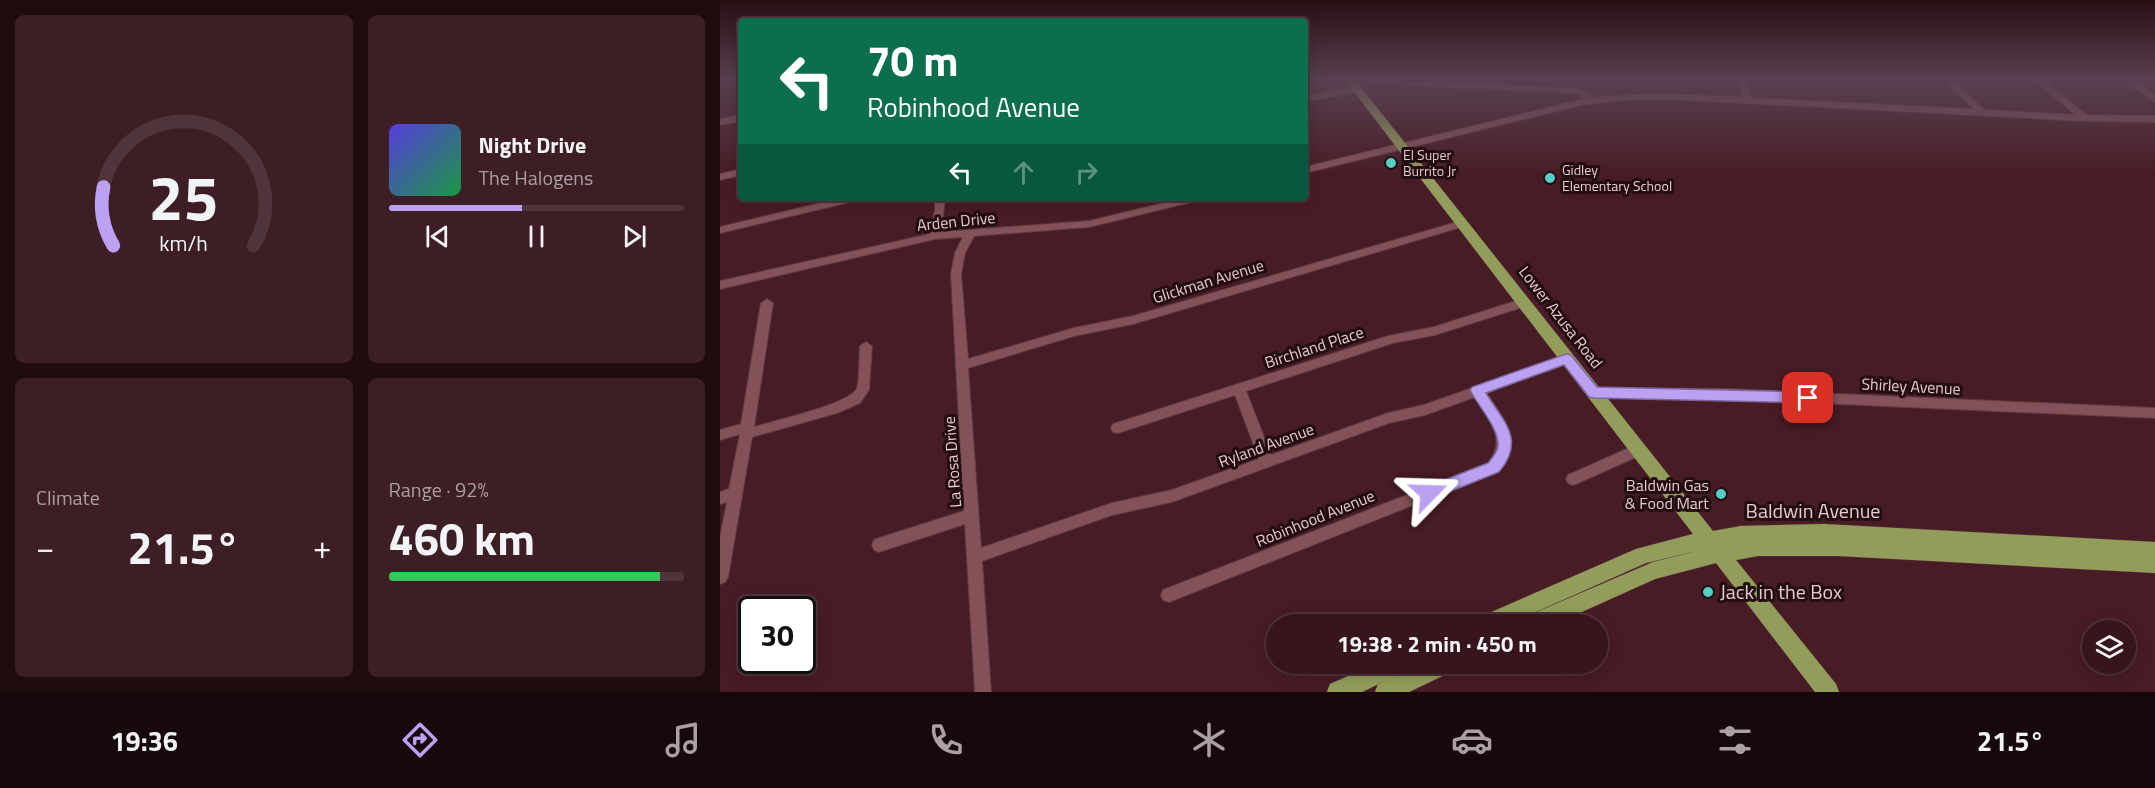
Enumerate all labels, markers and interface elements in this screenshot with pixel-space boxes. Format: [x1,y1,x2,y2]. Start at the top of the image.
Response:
text: 70 m [867,28,959,92]
icon: left [768,42,846,120]
text: Robinhood Avenue [867,86,1080,127]
text: Night Drive [479,128,586,162]
place label: El Super Burrito Jr [1403,144,1456,181]
text: 25 [149,149,219,244]
icon: left [944,156,977,189]
icon: ahead [1007,156,1040,189]
icon: right [1070,156,1103,189]
marker: El Super Burrito Jr [1384,156,1398,170]
place label: Gidley Elementary School [1562,159,1672,196]
text: The Halogens [479,162,593,193]
marker: Gidley Elementary School [1543,171,1557,185]
street label: Arden Drive [916,205,996,237]
icon: previous [421,220,454,253]
icon: pause [520,220,553,253]
icon: next [618,220,651,253]
text: km/h [159,227,208,259]
street label: Glickman Avenue [1149,253,1267,309]
street label: Lower Azusa Road [1513,261,1609,373]
street label: Birchland Place [1261,320,1367,374]
street label: Shirley Avenue [1861,371,1961,401]
pin [1782,372,1833,423]
icon: arrive [1791,381,1824,414]
street label: La Rosa Drive [937,416,967,508]
street label: Ryland Avenue [1215,417,1317,473]
position arrow [1397,461,1461,525]
place label: Baldwin Gas & Food Mart [1625,473,1709,515]
text: Range · 92% [389,474,489,505]
text: Climate [36,482,100,513]
street label: Robinhood Avenue [1252,483,1378,553]
marker: Baldwin Gas & Food Mart [1714,487,1728,501]
street label: Baldwin Avenue [1746,495,1880,526]
text: 460 km [389,504,535,572]
text: 21.5° [128,513,240,581]
text: − [36,522,54,572]
text: + [313,522,331,572]
place label: Jack in the Box [1720,576,1842,607]
marker: Jack in the Box [1701,585,1715,599]
speed limit sign: 30 [738,596,816,674]
map controls [2082,620,2136,674]
button: layers [2082,620,2136,674]
text: 19:38 · 2 min · 450 m [1337,627,1537,661]
icon: directions [399,719,441,761]
icon: music [662,719,704,761]
icon: phone [925,719,967,761]
icon: climate [1188,719,1230,761]
icon: car [1451,719,1493,761]
icon: filters [1714,719,1756,761]
text: 19:36 [111,720,178,761]
text: 21.5° [1977,720,2044,761]

